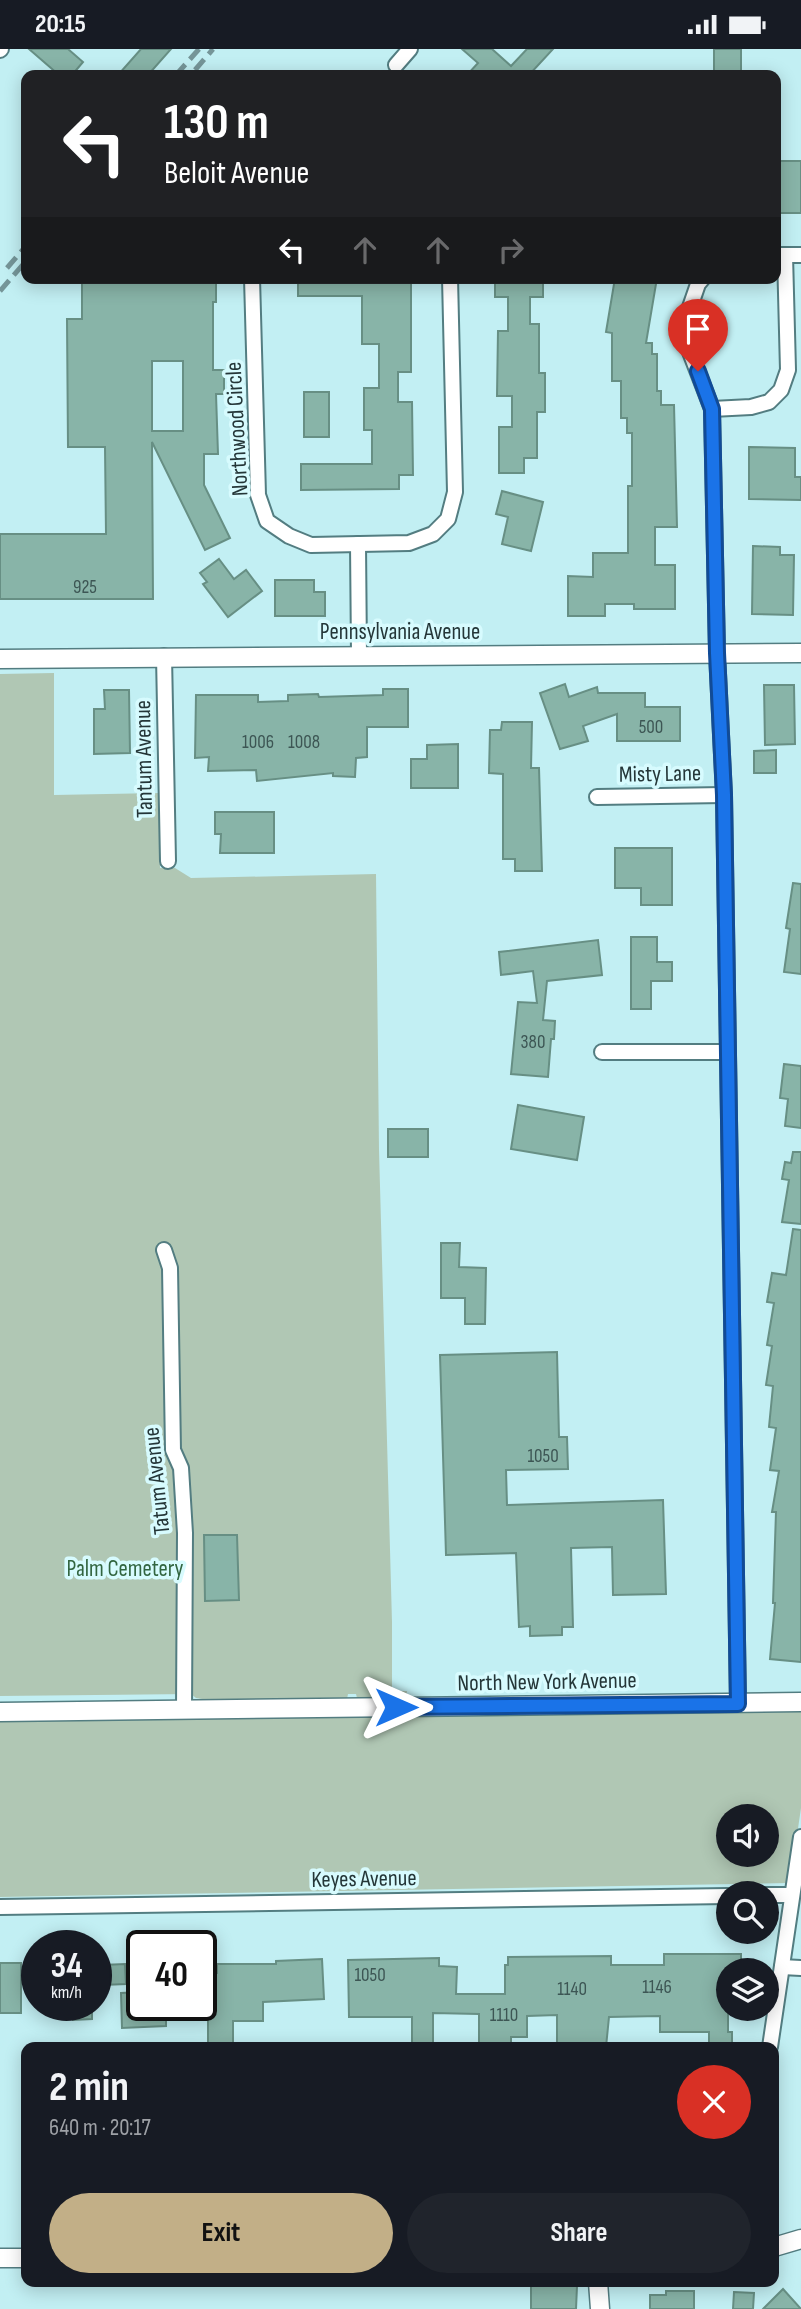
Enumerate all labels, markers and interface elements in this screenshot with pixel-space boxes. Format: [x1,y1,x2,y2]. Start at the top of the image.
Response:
text: 20:15 [35,9,86,40]
text: 130 m [164,94,269,153]
icon: left [49,98,140,189]
text: Beloit Avenue [164,154,309,193]
icon: left [273,231,311,269]
icon: ahead [346,231,384,269]
icon: ahead [419,231,457,269]
icon: right [492,231,530,269]
pin [668,299,728,371]
icon: arrive [679,310,717,348]
street label: Northwood Circle [219,361,255,497]
house number: 925 [73,576,97,599]
street label: Pennsylvania Avenue [320,618,480,646]
street label: Tantum Avenue [129,700,159,818]
house number: 500 [639,716,663,739]
house number: 1006 [242,731,274,754]
house number: 1008 [288,731,320,754]
street label: Misty Lane [619,759,701,789]
house number: 380 [521,1031,545,1054]
street label: Tatum Avenue [137,1426,177,1536]
house number: 1050 [527,1445,559,1468]
park label: Palm Cemetery [67,1555,184,1583]
street label: North New York Avenue [457,1666,637,1698]
position arrow [359,1670,433,1744]
map controls [716,1804,779,2021]
button: sound [716,1804,779,1867]
street label: Keyes Avenue [311,1864,417,1894]
button: search [716,1881,779,1944]
speed limit sign: 40 [126,1930,217,2021]
text: 34 [51,1945,83,1988]
button: layers [716,1958,779,2021]
house number: 1050 [354,1964,386,1987]
house number: 1146 [642,1976,672,1999]
house number: 1140 [557,1978,587,2001]
text: km/h [51,1982,82,2003]
house number: 1110 [490,2004,518,2027]
text: 2 min [49,2062,129,2113]
button: close [677,2065,751,2139]
text: 640 m · 20:17 [49,2114,151,2142]
button: Exit [49,2193,393,2273]
button: Share [407,2193,751,2273]

